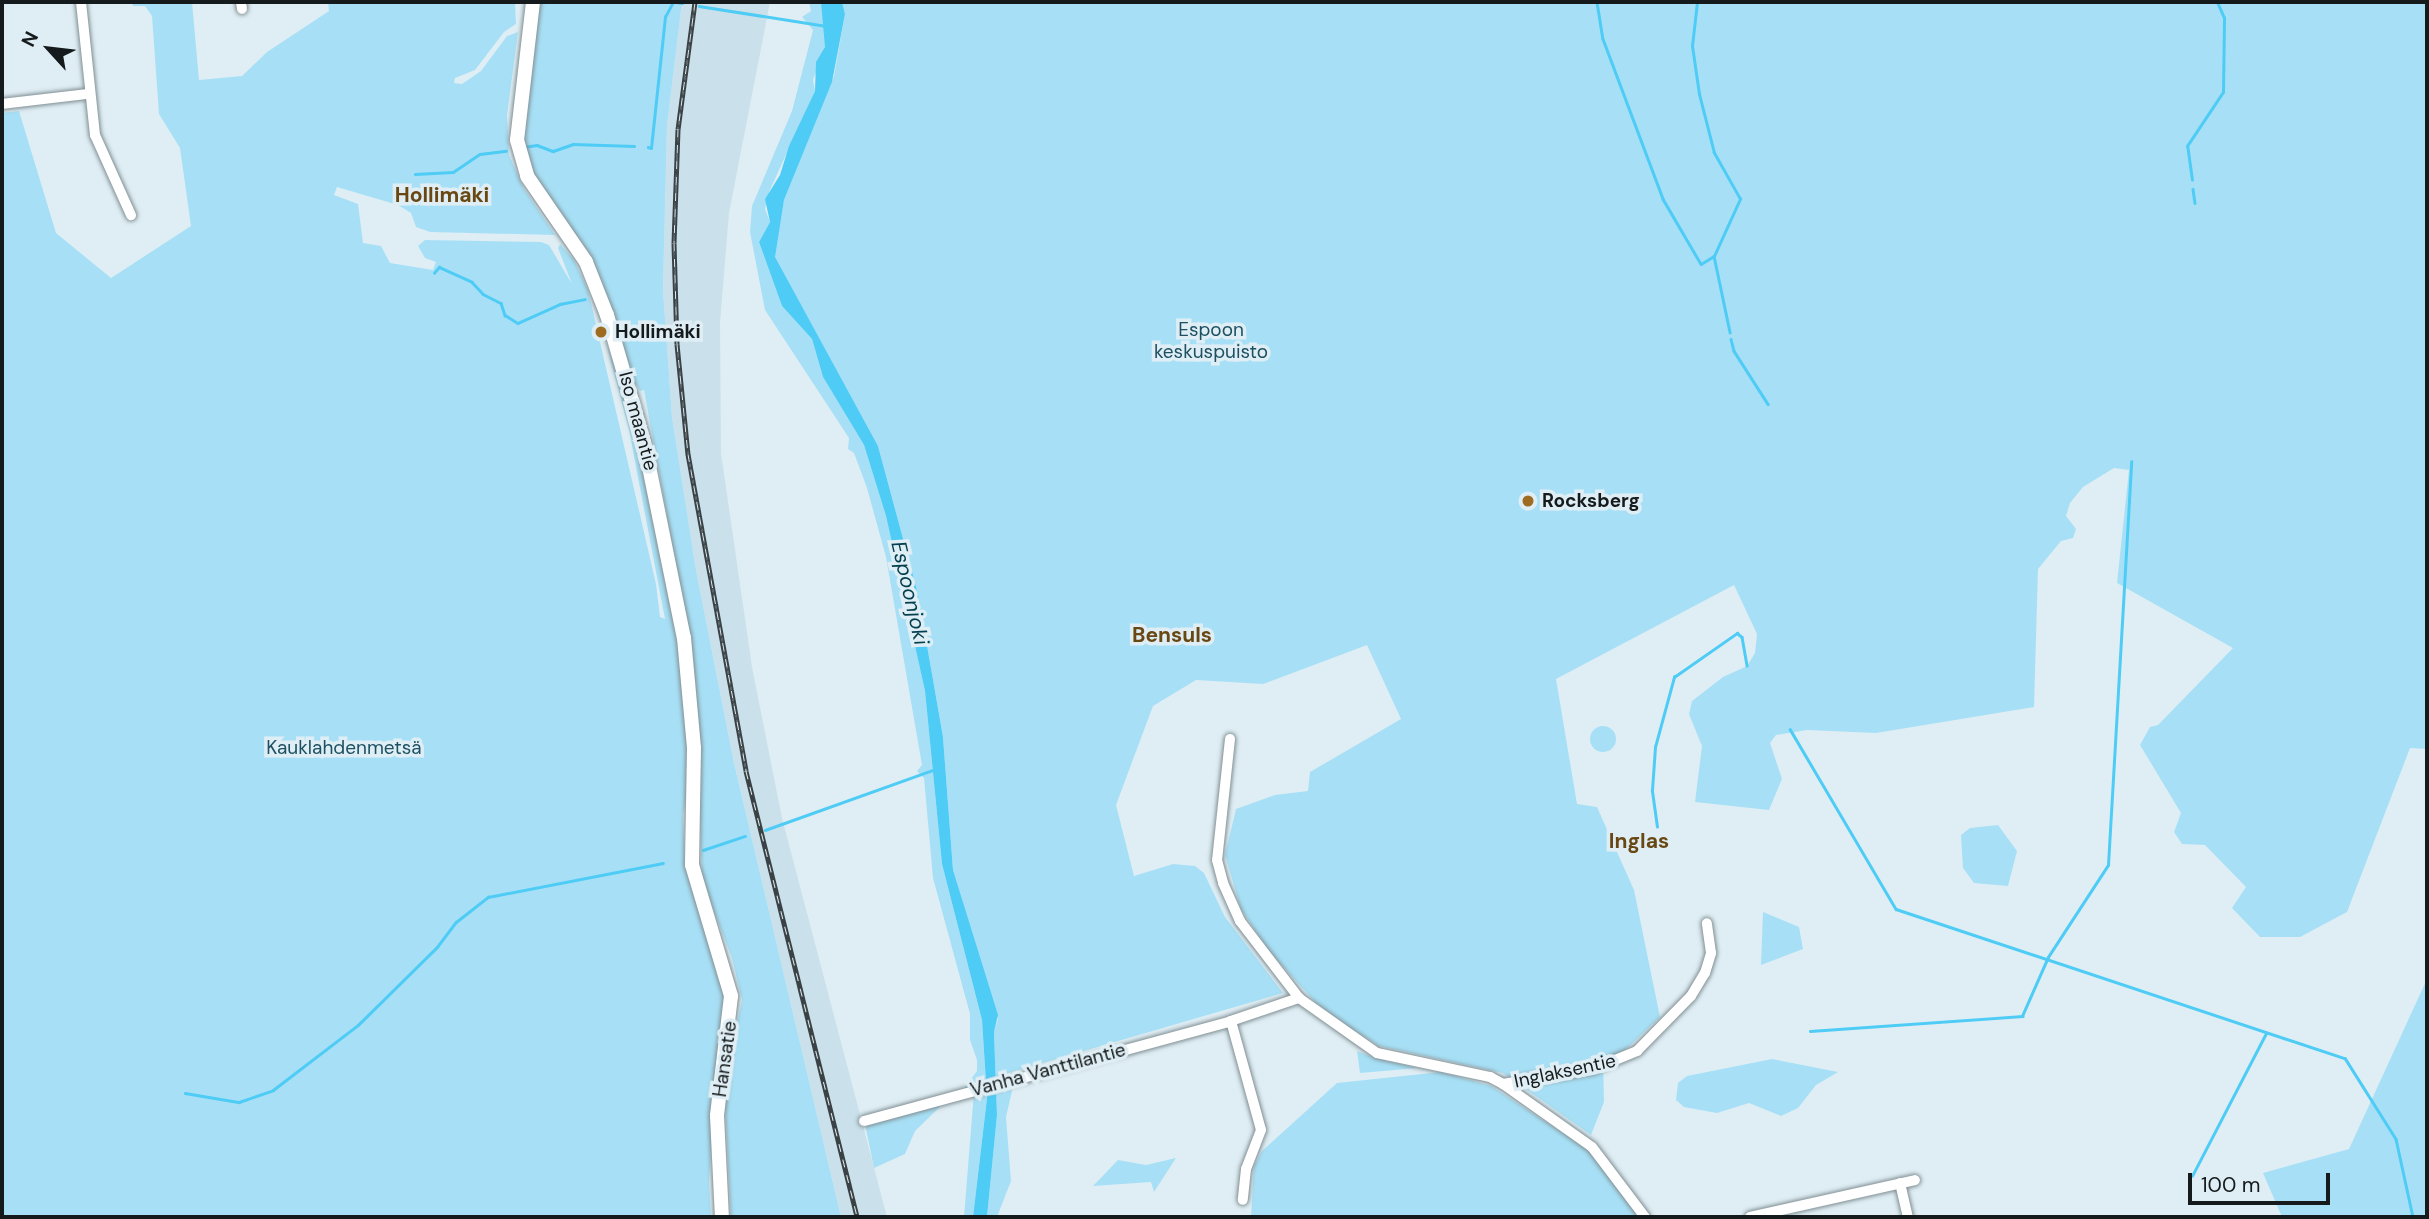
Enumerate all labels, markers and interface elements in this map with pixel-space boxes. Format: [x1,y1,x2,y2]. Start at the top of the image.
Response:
north arrow [14,14,84,84]
text: N [16,27,44,51]
district label: Hollimäki [395,182,489,208]
park label: Espoon keskuspuisto [1154,319,1268,363]
place label: Hollimäki [615,321,701,343]
marker: Hollimäki [593,324,609,340]
street label: Iso maantie [614,369,662,473]
place label: Rocksberg [1542,490,1640,512]
marker: Rocksberg [1520,493,1536,509]
water label: Espoonjoki [886,539,934,647]
district label: Bensuls [1132,622,1212,648]
park label: Kauklahdenmetsä [266,737,422,759]
district label: Inglas [1609,828,1669,854]
street label: Hansatie [708,1019,742,1099]
street label: Vanha Vanttilantie [968,1038,1128,1102]
street label: Inglaksentie [1512,1049,1618,1093]
scale bar [2191,1160,2333,1204]
text: 100 m [2201,1171,2261,1199]

